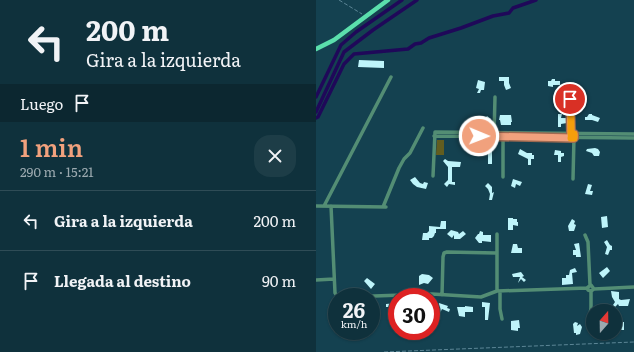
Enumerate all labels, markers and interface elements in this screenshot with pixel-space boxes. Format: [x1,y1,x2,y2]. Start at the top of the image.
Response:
text: 200 m [86,8,169,50]
icon: left [20,16,72,68]
text: Gira a la izquierda [86,46,241,73]
pin [553,82,587,116]
icon: arrive [559,88,581,110]
text: Luego [20,92,63,115]
icon: arrive [71,92,93,114]
position arrow [458,115,500,157]
text: 1 min [20,129,83,164]
button: close [254,135,296,177]
text: 290 m · 15:21 [20,162,94,181]
text: Gira a la izquierda [54,209,193,232]
text: 200 m [254,209,296,232]
icon: left [20,210,42,232]
text: Llegada al destino [54,269,191,292]
text: 90 m [262,269,296,292]
icon: arrive [20,270,42,292]
speed limit sign: 30 [388,288,440,340]
text: 26 [343,294,365,324]
north arrow [586,304,622,340]
map controls [586,304,622,340]
text: km/h [341,316,367,331]

